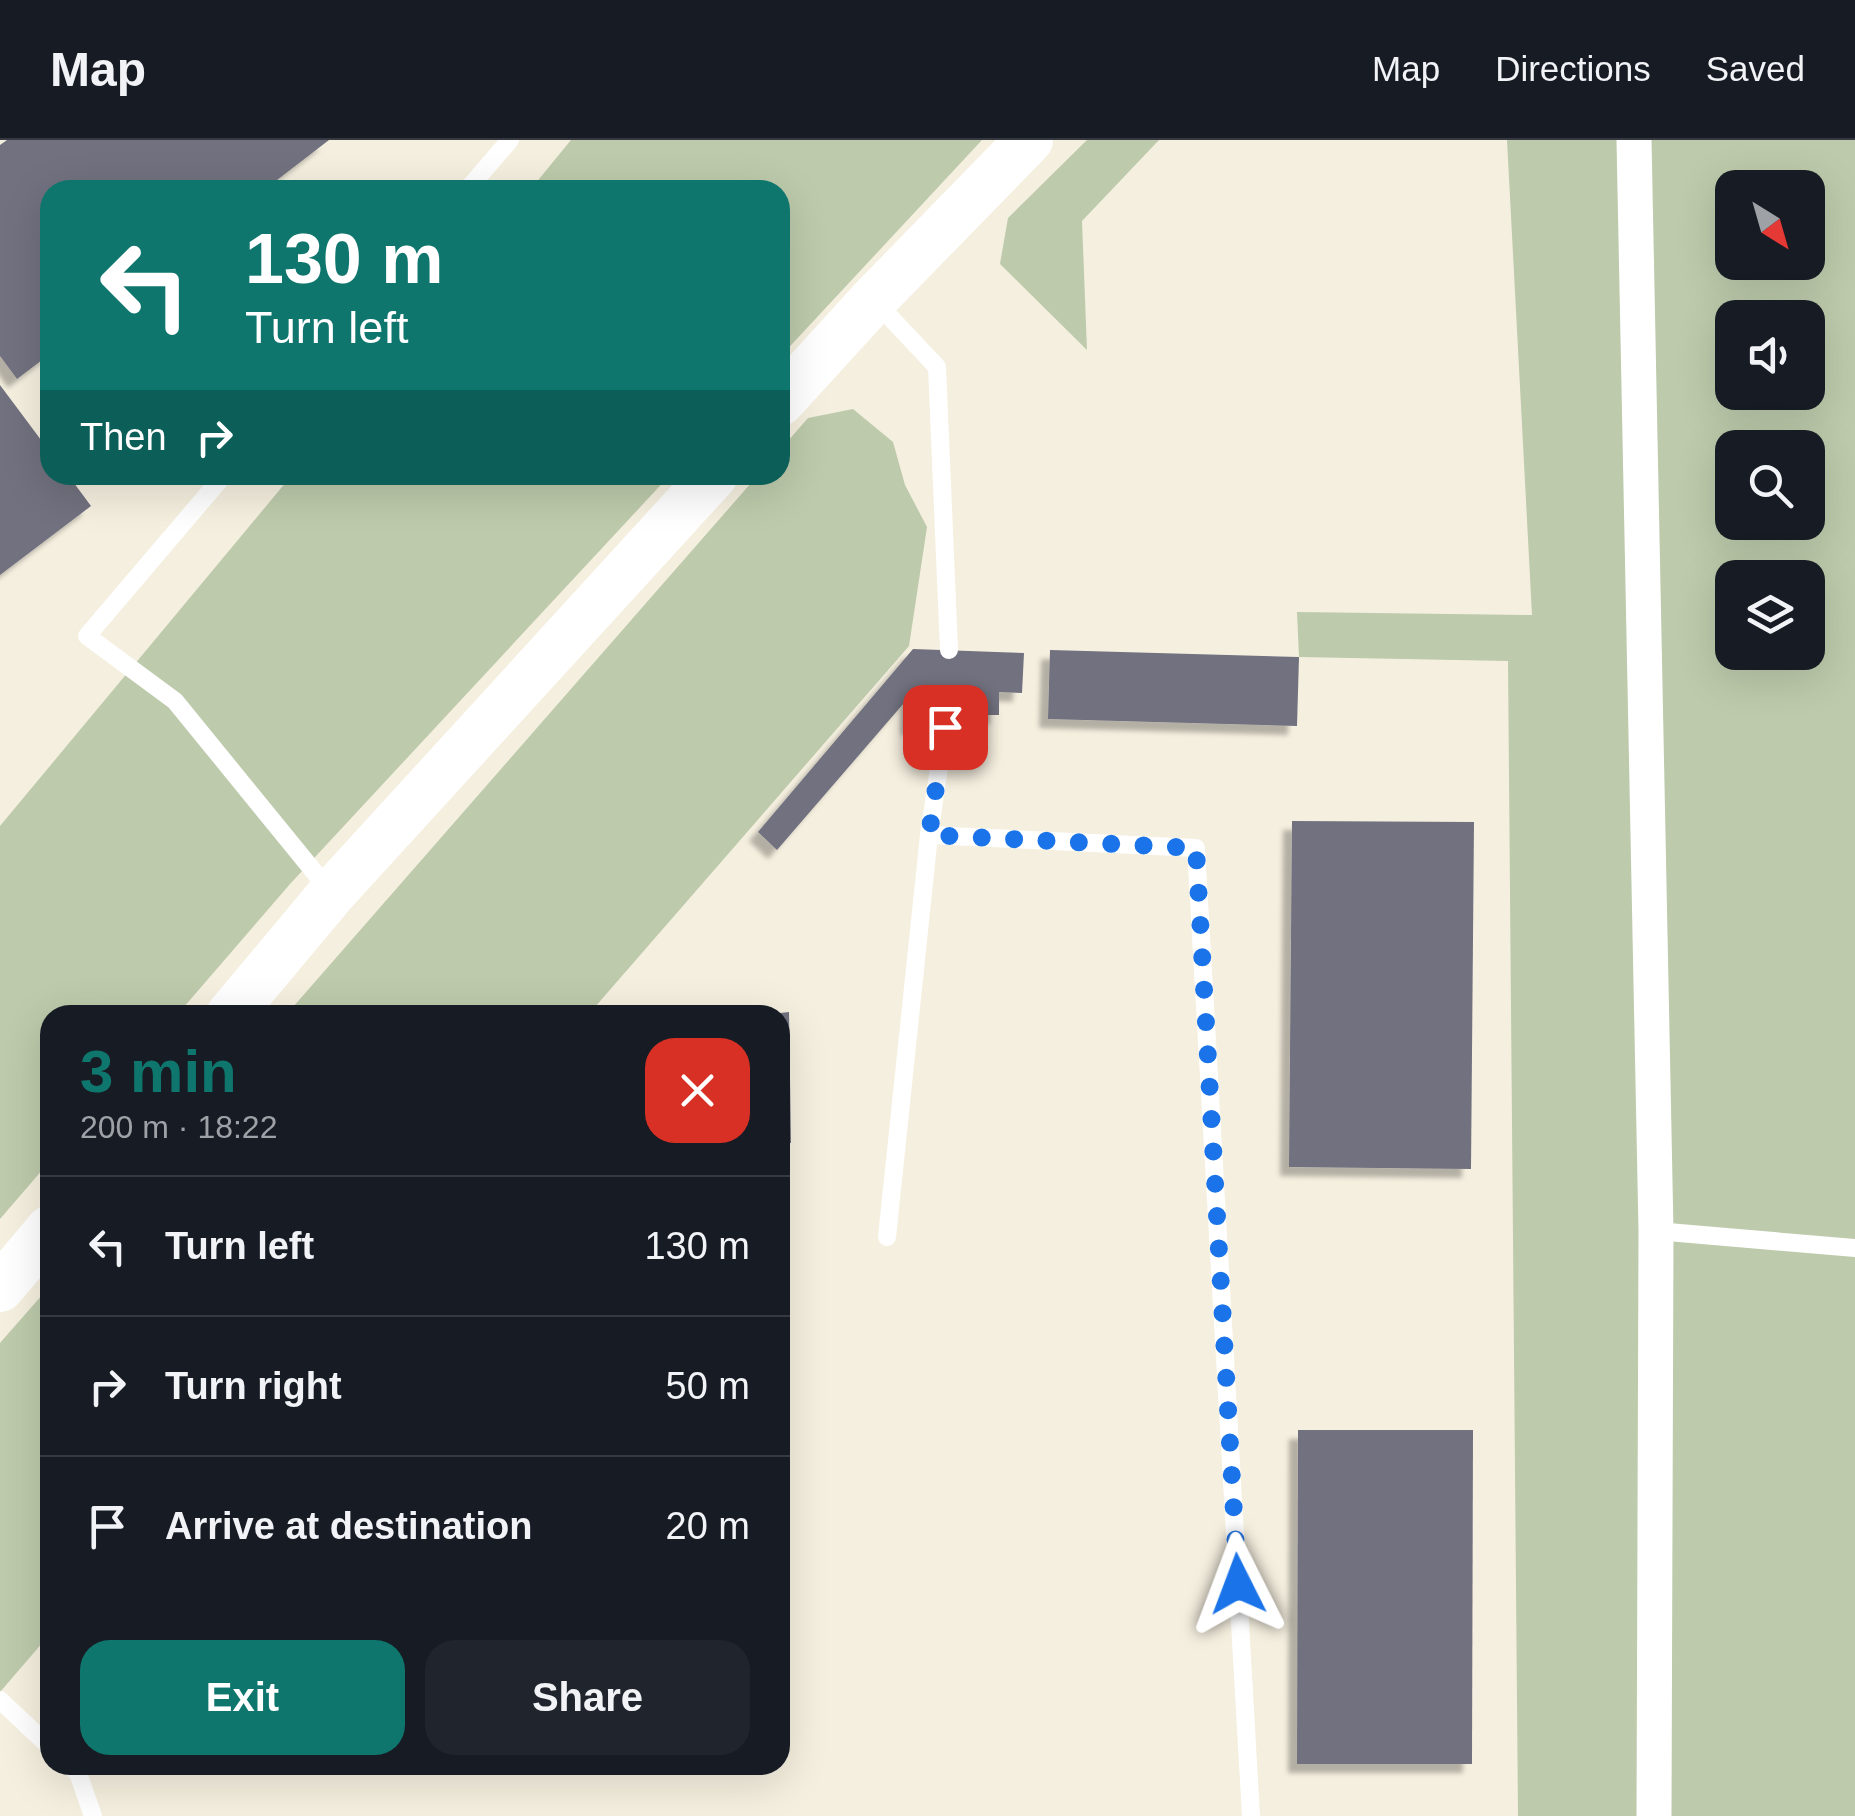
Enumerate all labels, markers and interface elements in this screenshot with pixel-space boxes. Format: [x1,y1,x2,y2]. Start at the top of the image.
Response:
text: Map [50,43,146,96]
text: Map [1372,49,1440,88]
text: Directions [1495,49,1651,88]
text: Saved [1706,49,1805,88]
north arrow [1715,170,1825,280]
map controls [1715,170,1825,670]
icon: left [80,220,210,350]
text: 130 m [245,220,443,298]
button: sound [1715,300,1825,410]
text: Turn left [245,302,408,353]
icon: right [187,410,242,465]
text: Then [80,416,167,458]
button: search [1715,430,1825,540]
button: layers [1715,560,1825,670]
pin [903,685,988,770]
icon: arrive [918,700,973,755]
text: 3 min [80,1038,237,1105]
button: close [645,1038,750,1143]
text: 200 m · 18:22 [80,1109,277,1145]
icon: left [80,1219,135,1274]
text: Turn left [165,1225,314,1267]
text: 130 m [644,1225,750,1267]
icon: right [80,1359,135,1414]
text: Turn right [165,1365,342,1407]
text: 50 m [666,1365,750,1407]
icon: arrive [80,1499,135,1554]
text: Arrive at destination [165,1505,532,1547]
text: 20 m [666,1505,750,1547]
position arrow [1186,1532,1290,1636]
button: Exit [80,1640,405,1755]
button: Share [425,1640,750,1755]

